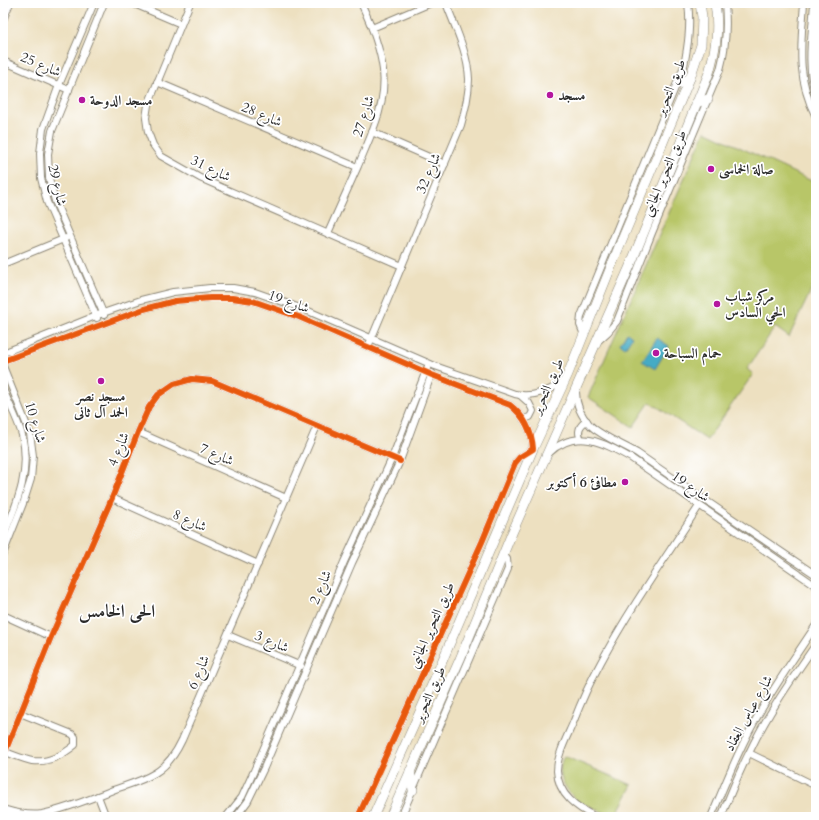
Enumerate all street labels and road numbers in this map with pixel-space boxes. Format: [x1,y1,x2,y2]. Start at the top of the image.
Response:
street label: شارع 25 [17,47,64,83]
street label: طريق التحرير [650,56,690,120]
street label: شارع 27 [348,93,381,140]
street label: شارع 28 [238,97,285,133]
street label: طريق التحرير الجانبى [638,127,692,220]
street label: شارع 32 [411,150,447,197]
street label: شارع 31 [187,151,234,188]
street label: شارع 29 [42,162,72,208]
street label: شارع 19 [265,285,312,320]
street label: طريق التحرير [526,355,568,419]
street label: شارع 10 [18,399,51,446]
street label: شارع 4 [103,429,136,470]
street label: شارع 7 [196,439,237,472]
street label: شارع 19 [667,466,714,508]
street label: شارع 8 [169,505,210,538]
street label: شارع 2 [305,567,338,608]
street label: طريق التحرير الجانبى [404,579,460,672]
street label: شارع 3 [251,626,292,659]
street label: شارع 6 [183,652,216,693]
street label: طريق التحرير [408,663,450,727]
street label: شارع عباس العقاد [720,672,779,756]

